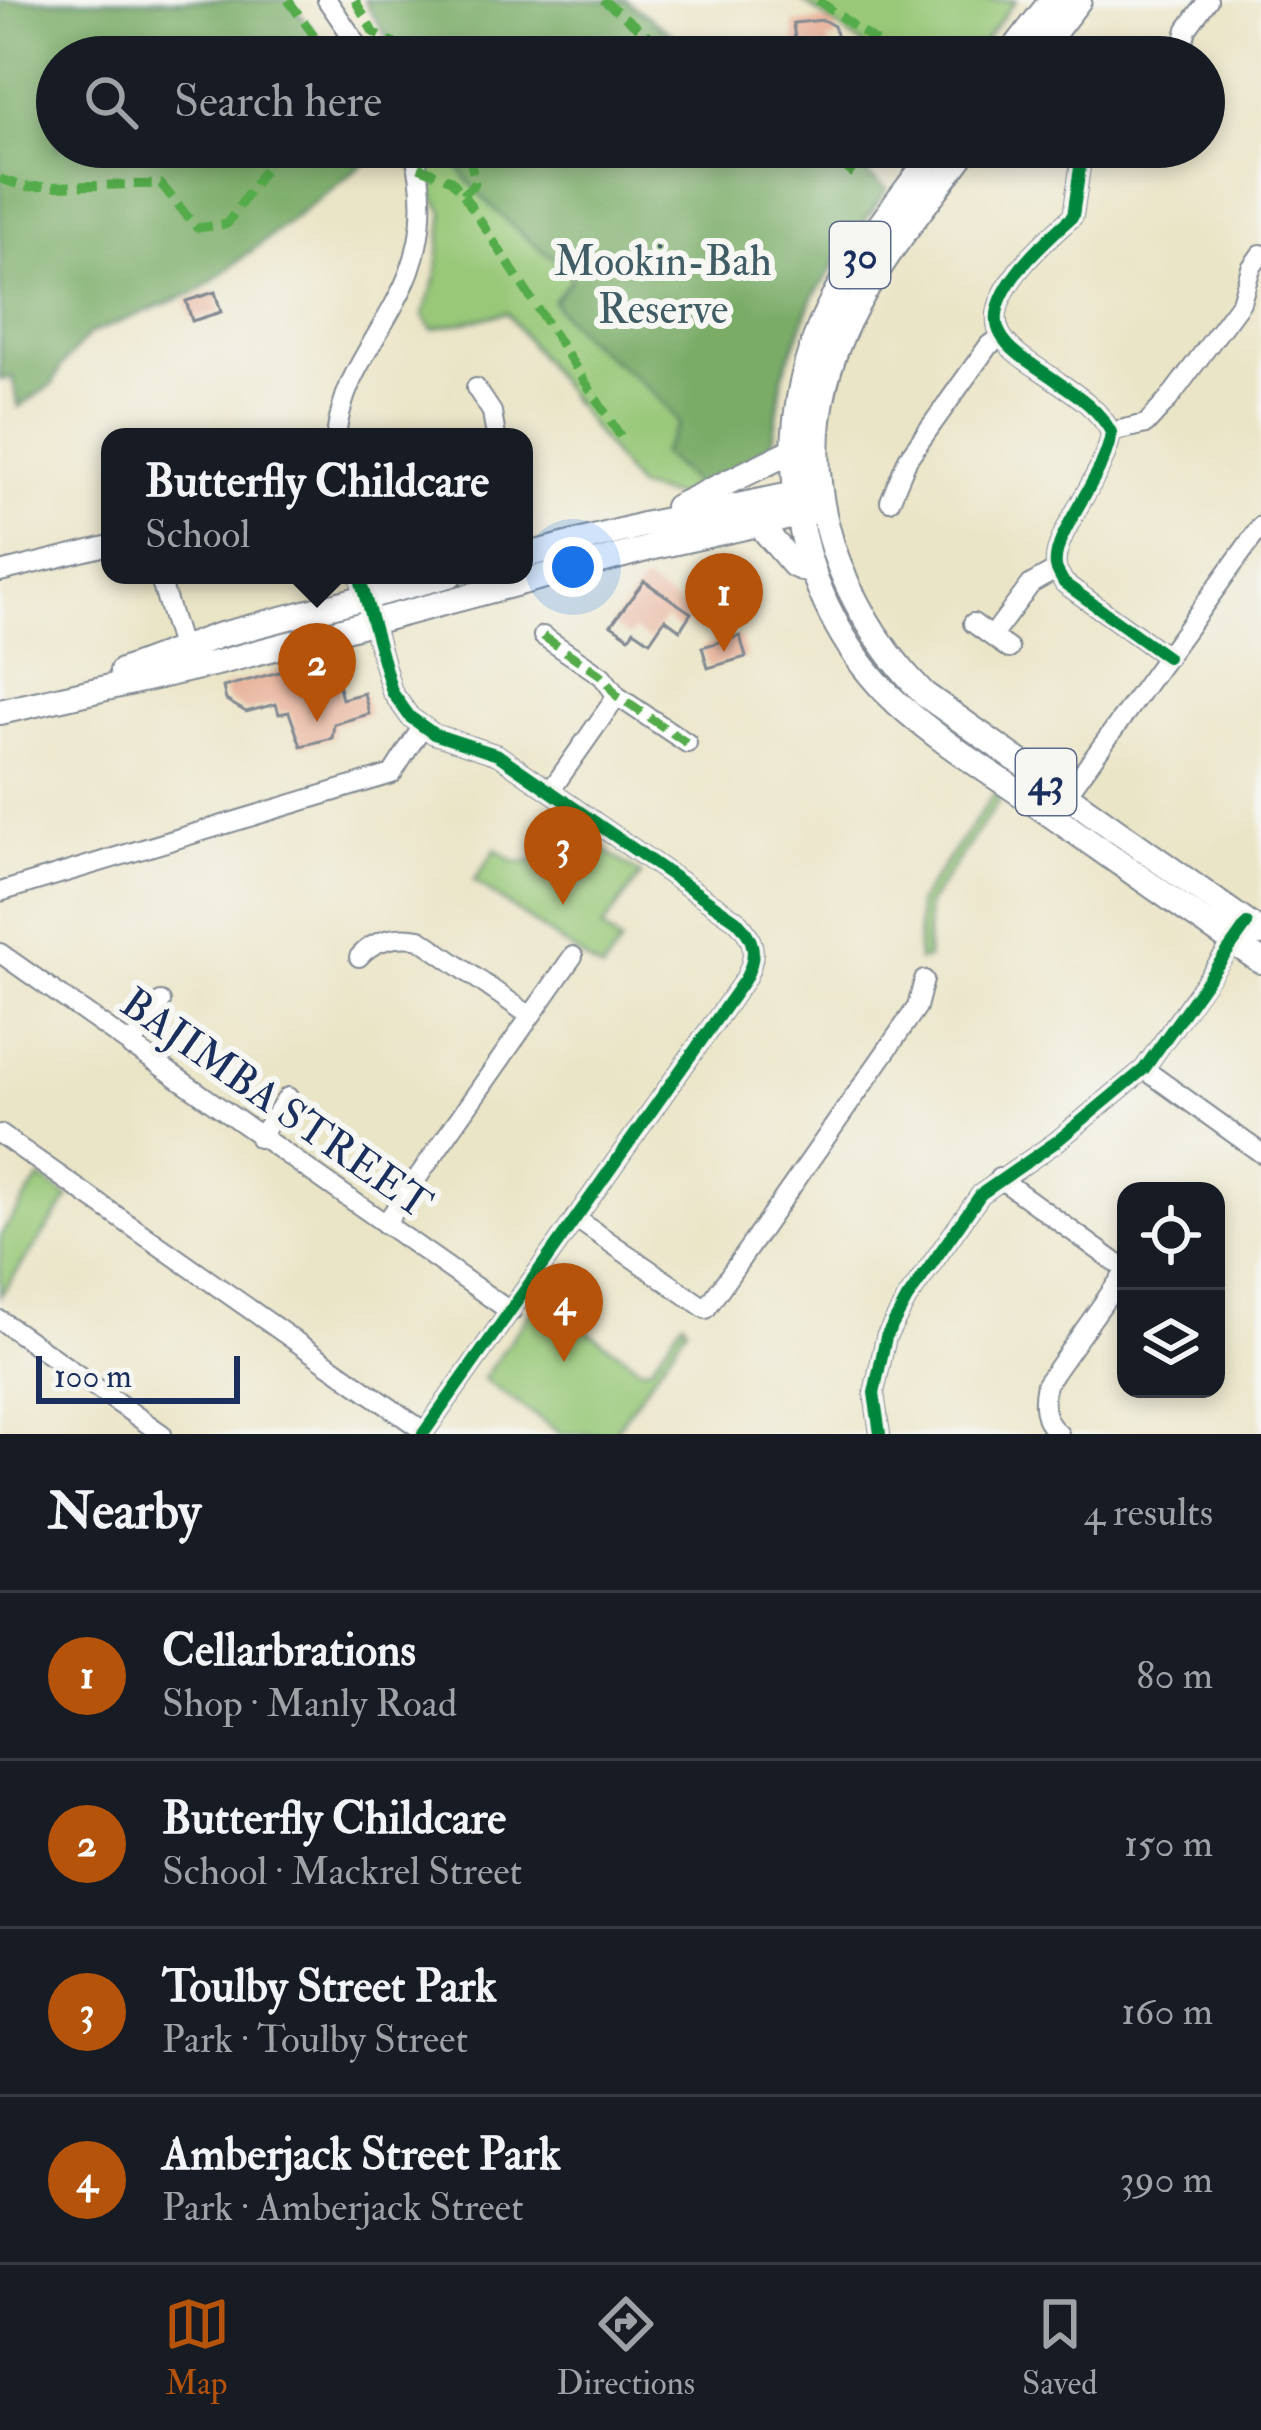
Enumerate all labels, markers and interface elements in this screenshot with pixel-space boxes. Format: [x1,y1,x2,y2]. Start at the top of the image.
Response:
search box [36,36,1225,168]
icon: search [78,69,144,135]
text: Search here [174,74,382,130]
road number: 30 [830,222,890,288]
park label: Mookin-Bah Reserve [554,236,772,336]
popup [101,428,533,584]
text: Butterfly Childcare [145,454,489,510]
text: School [145,510,250,559]
your location [543,537,603,597]
pin: 1 [685,553,763,652]
pin: 2 [278,623,356,722]
road number: 43 [1016,749,1076,815]
pin: 3 [524,806,602,905]
street label: BAJIMBA STREET [111,977,441,1231]
map controls [1117,1182,1225,1398]
button: locate [1117,1182,1225,1290]
pin: 4 [525,1263,603,1362]
button: layers [1117,1290,1225,1398]
scale bar [36,1350,240,1403]
text: 100 m [54,1356,132,1397]
text: Nearby [48,1480,201,1544]
text: 4 results [1084,1488,1213,1537]
text: Cellarbrations [162,1623,416,1679]
text: 1 [80,1651,94,1700]
text: 80 m [1136,1651,1213,1700]
text: Shop · Manly Road [162,1679,457,1728]
text: Butterfly Childcare [162,1791,506,1847]
text: 2 [77,1819,97,1868]
text: 150 m [1124,1819,1213,1868]
text: School · Mackrel Street [162,1847,522,1896]
text: Toulby Street Park [162,1959,497,2015]
text: 3 [80,1987,94,2036]
text: 160 m [1121,1987,1213,2036]
text: Park · Toulby Street [162,2015,468,2064]
text: Amberjack Street Park [162,2127,561,2183]
text: 4 [76,2155,98,2204]
text: 390 m [1120,2155,1213,2204]
text: Park · Amberjack Street [162,2183,524,2232]
tab: Map [164,2291,230,2404]
tab: Directions [557,2291,695,2404]
tab: Saved [1022,2291,1097,2404]

